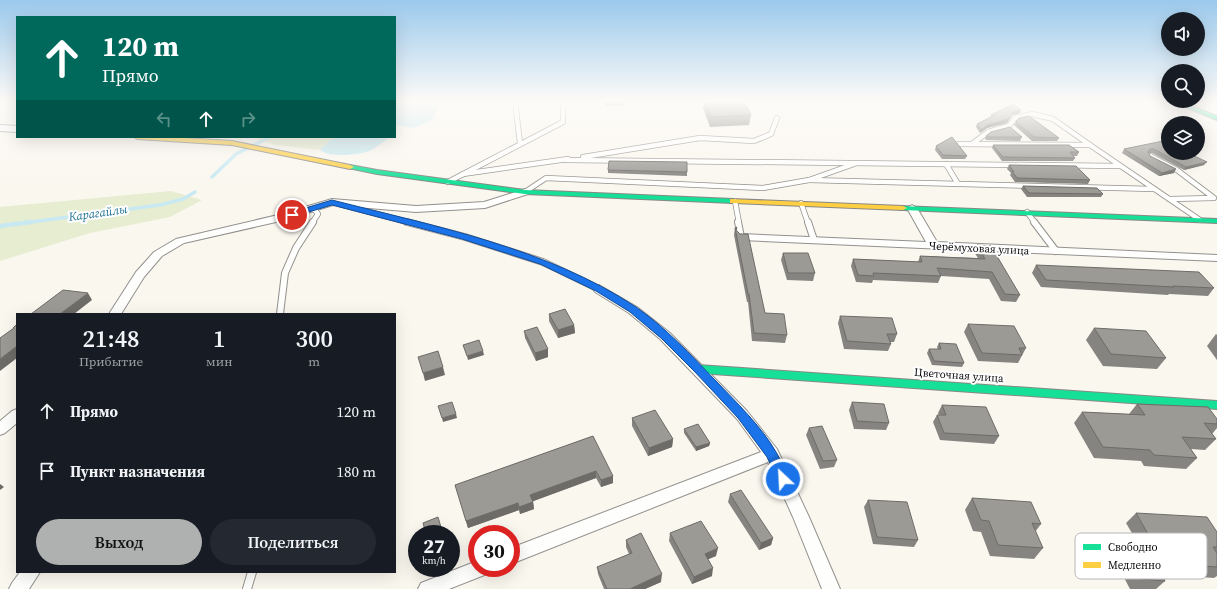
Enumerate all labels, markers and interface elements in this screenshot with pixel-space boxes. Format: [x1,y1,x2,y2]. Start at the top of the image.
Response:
map controls [1161,12,1205,160]
button: sound [1161,12,1205,56]
text: 120 m [102,27,179,65]
icon: ahead [36,32,88,84]
text: Прямо [102,63,159,88]
button: search [1161,64,1205,108]
icon: left [153,108,175,130]
icon: ahead [195,108,217,130]
icon: right [237,108,259,130]
button: layers [1161,116,1205,160]
pin [275,198,309,232]
water label: Карагайлы [67,201,129,225]
icon: arrive [281,204,303,226]
street label: Черёмуховая улица [928,238,1030,259]
text: 21:48 [82,322,140,355]
text: 1 [213,322,225,355]
text: 300 [295,322,333,355]
text: Прибытие [79,353,143,370]
text: мин [206,353,232,370]
text: m [308,353,320,370]
street label: Цветочная улица [914,365,1005,386]
icon: ahead [36,400,58,422]
text: Прямо [70,401,118,422]
text: 120 m [336,401,376,422]
position arrow [762,458,804,500]
icon: arrive [36,460,58,482]
text: Пункт назначения [70,461,205,482]
text: 180 m [336,461,376,482]
button: Выход [36,519,202,565]
button: Поделиться [210,519,376,565]
speed limit sign: 30 [468,525,520,577]
text: 27 [423,532,445,560]
legend [1075,533,1207,579]
text: Свободно [1108,540,1158,555]
text: km/h [422,554,446,567]
text: Медленно [1108,558,1161,573]

